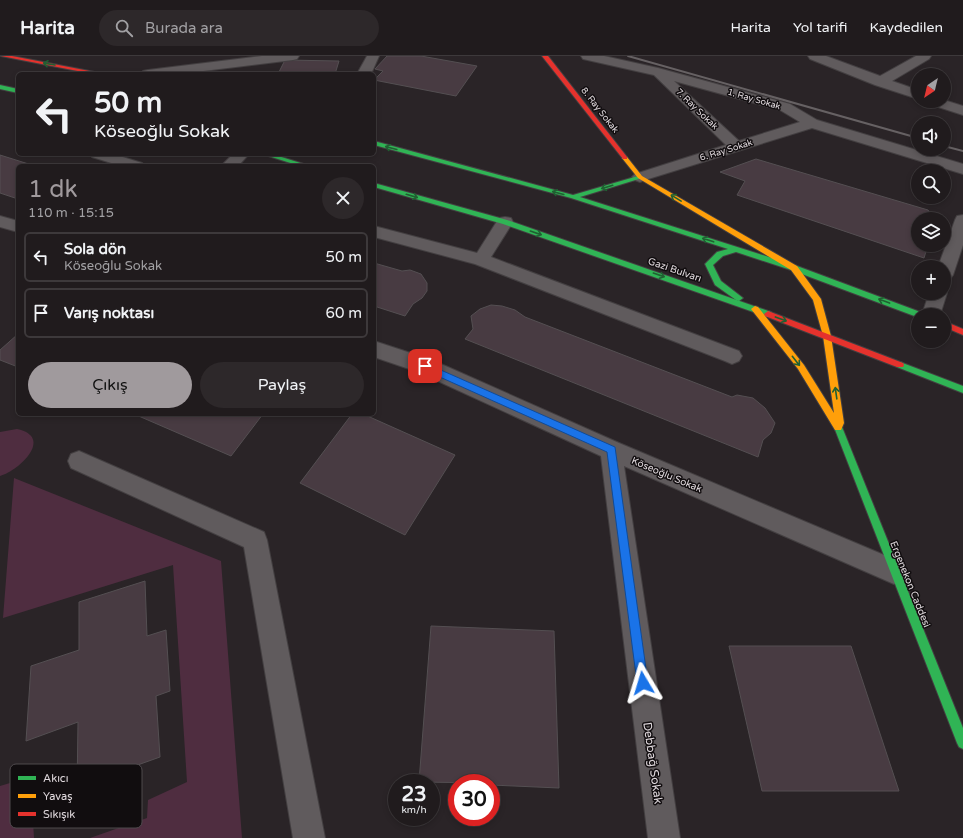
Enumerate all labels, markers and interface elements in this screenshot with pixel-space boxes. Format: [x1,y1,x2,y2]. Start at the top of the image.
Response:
search box [99,10,379,46]
text: Harita [20,17,75,39]
icon: search [113,17,135,39]
text: Burada ara [145,19,223,37]
text: Harita [730,19,771,36]
text: Yol tarifi [793,19,847,36]
text: Kaydedilen [869,19,943,36]
one-way arrow [43,60,56,68]
north arrow [911,68,951,108]
map controls [911,68,951,348]
street label: 8. Ray Sokak [578,85,621,135]
text: 50 m [94,86,162,120]
street label: 7. Ray Sokak [673,87,720,132]
street label: 1. Ray Sokak [726,87,782,112]
icon: left [28,88,80,140]
button: sound [911,116,951,156]
text: Köseoğlu Sokak [94,120,230,142]
street label: 6. Ray Sokak [698,137,754,164]
one-way arrow [385,144,398,151]
button: search [911,164,951,204]
text: 1 dk [28,175,78,204]
button: close [322,177,364,219]
one-way arrow [601,184,614,191]
one-way arrow [551,188,564,196]
one-way arrow [405,192,418,200]
one-way arrow [670,194,682,202]
text: 110 m · 15:15 [28,205,114,221]
button: layers [911,212,951,252]
one-way arrow [530,229,542,237]
one-way arrow [702,236,715,243]
text: Sola dön [64,240,126,258]
icon: left [30,246,52,268]
text: 50 m [325,248,362,266]
street label: Gazi Bulvarı [646,255,703,285]
text: Köseoğlu Sokak [64,258,162,274]
button: + [911,260,951,300]
one-way arrow [652,272,664,280]
one-way arrow [878,297,890,305]
icon: arrive [30,302,52,324]
text: Varış noktası [64,304,154,322]
text: 60 m [325,304,362,322]
button: − [911,308,951,348]
one-way arrow [775,315,787,323]
pin [408,349,442,383]
icon: arrive [414,355,436,377]
one-way arrow [792,356,801,367]
button: Çıkış [28,362,192,408]
button: Paylaş [200,362,364,408]
one-way arrow [832,387,840,400]
street label: Köseoğlu Sokak [630,455,704,495]
street label: Ergenekon Caddesi [887,539,933,629]
position arrow [622,662,664,704]
street label: Debbağ Sokak [640,721,666,805]
legend [10,764,142,828]
text: Akıcı [43,772,68,785]
speed limit sign: 30 [448,774,500,826]
text: 23 [401,783,427,807]
text: Yavaş [43,790,72,803]
text: km/h [401,804,427,816]
text: Sıkışık [43,808,75,821]

